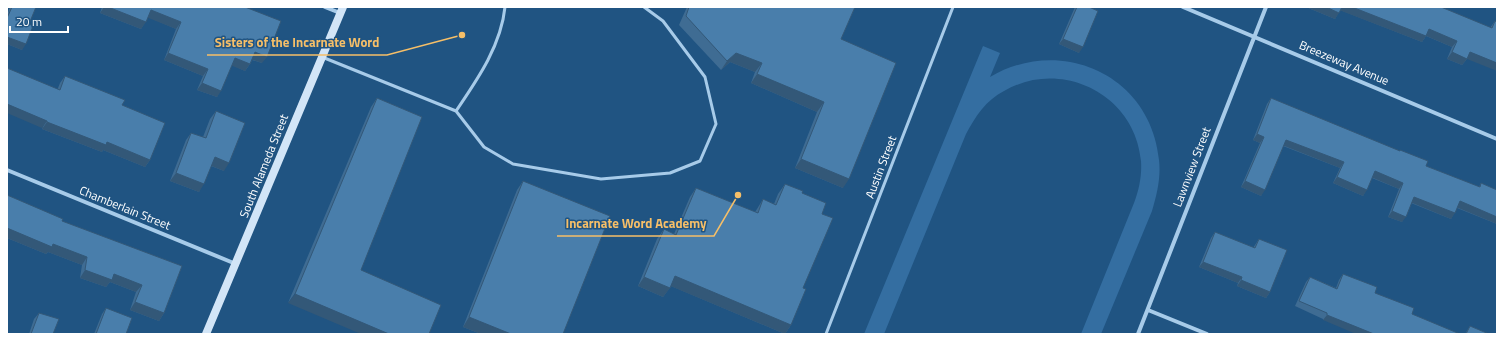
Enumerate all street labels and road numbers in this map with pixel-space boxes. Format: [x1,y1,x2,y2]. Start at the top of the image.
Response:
street label: Breezeway Avenue [1296,35,1392,90]
street label: South Alameda Street [234,110,293,221]
street label: Lawnview Street [1168,123,1216,210]
street label: Austin Street [860,132,902,201]
street label: Chamberlain Street [77,181,174,235]

